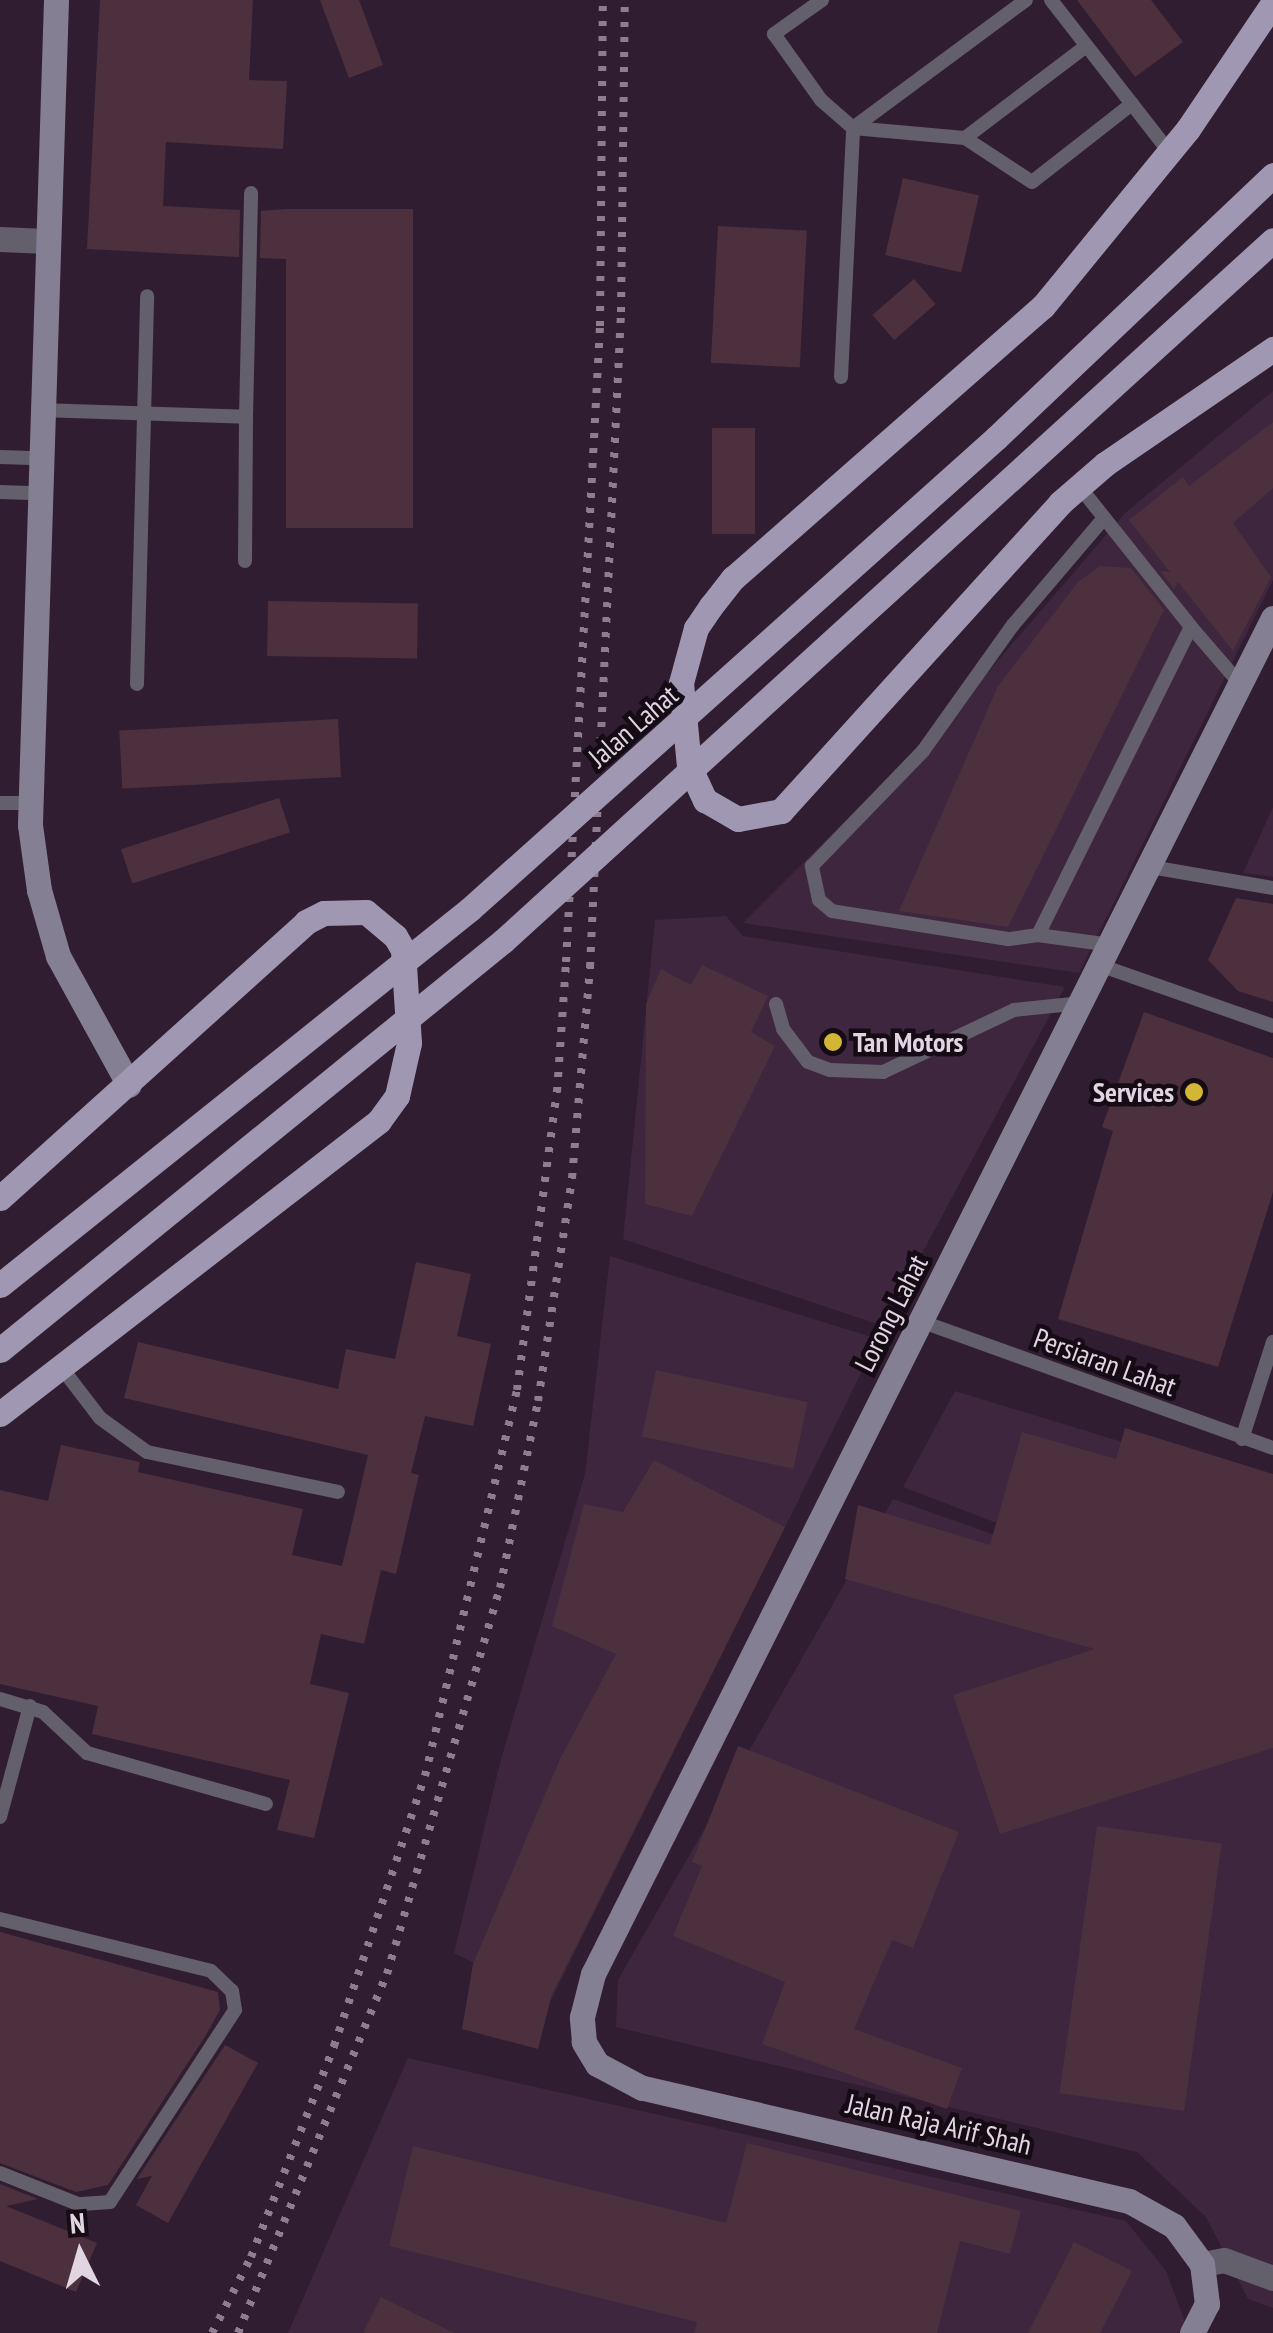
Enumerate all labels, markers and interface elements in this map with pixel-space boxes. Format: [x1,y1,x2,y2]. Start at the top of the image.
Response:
street label: Jalan Lahat [581,678,685,774]
place label: Tan Motors [853,1025,963,1059]
marker: Tan Motors [822,1031,844,1053]
place label: Services [1093,1075,1174,1109]
marker: Services [1183,1081,1205,1103]
street label: Lorong Lahat [847,1249,935,1377]
street label: Persiaran Lahat [1029,1321,1181,1403]
street label: Jalan Raja Arif Shah [843,2086,1035,2162]
north arrow [30,2203,130,2303]
text: N [68,2204,86,2242]

